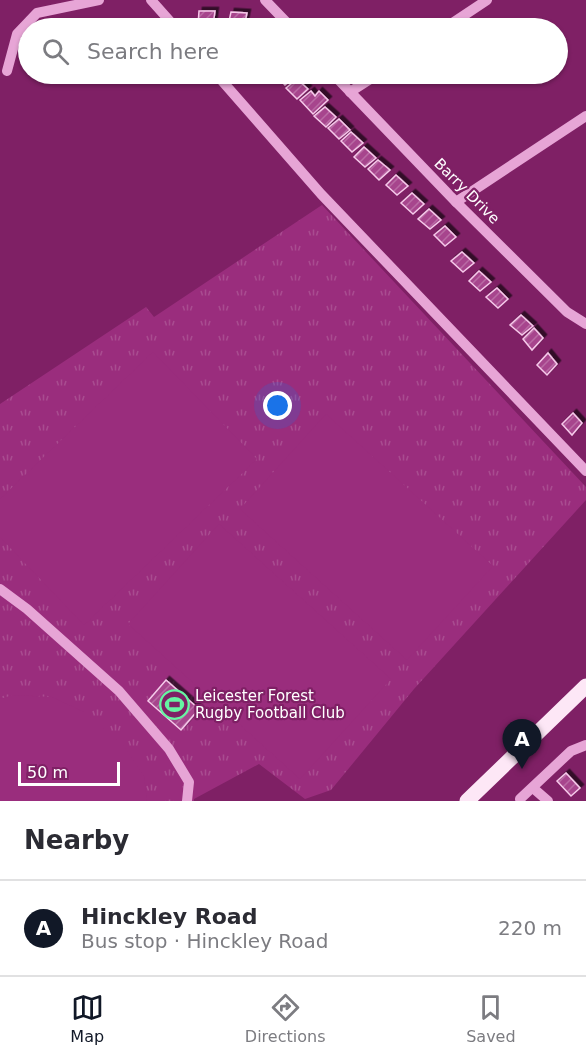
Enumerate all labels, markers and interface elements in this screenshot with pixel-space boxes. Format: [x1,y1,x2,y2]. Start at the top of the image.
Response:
search box [18,18,568,84]
icon: search [39,35,72,68]
text: Search here [87,39,219,64]
street label: Barry Drive [431,155,503,227]
your location [263,391,292,420]
place label: Leicester Forest Rugby Football Club [195,687,345,722]
sports icon: Leicester Forest Rugby Football Club [158,689,190,721]
pin: A [502,720,542,769]
scale bar [18,759,120,786]
text: 50 m [27,763,68,782]
text: Nearby [24,825,129,855]
text: Hinckley Road [81,904,257,929]
text: A [36,916,51,940]
text: 220 m [498,916,562,940]
text: Bus stop · Hinckley Road [81,929,329,953]
tab: Map [70,991,104,1046]
tab: Directions [245,991,325,1046]
tab: Saved [466,991,516,1046]

